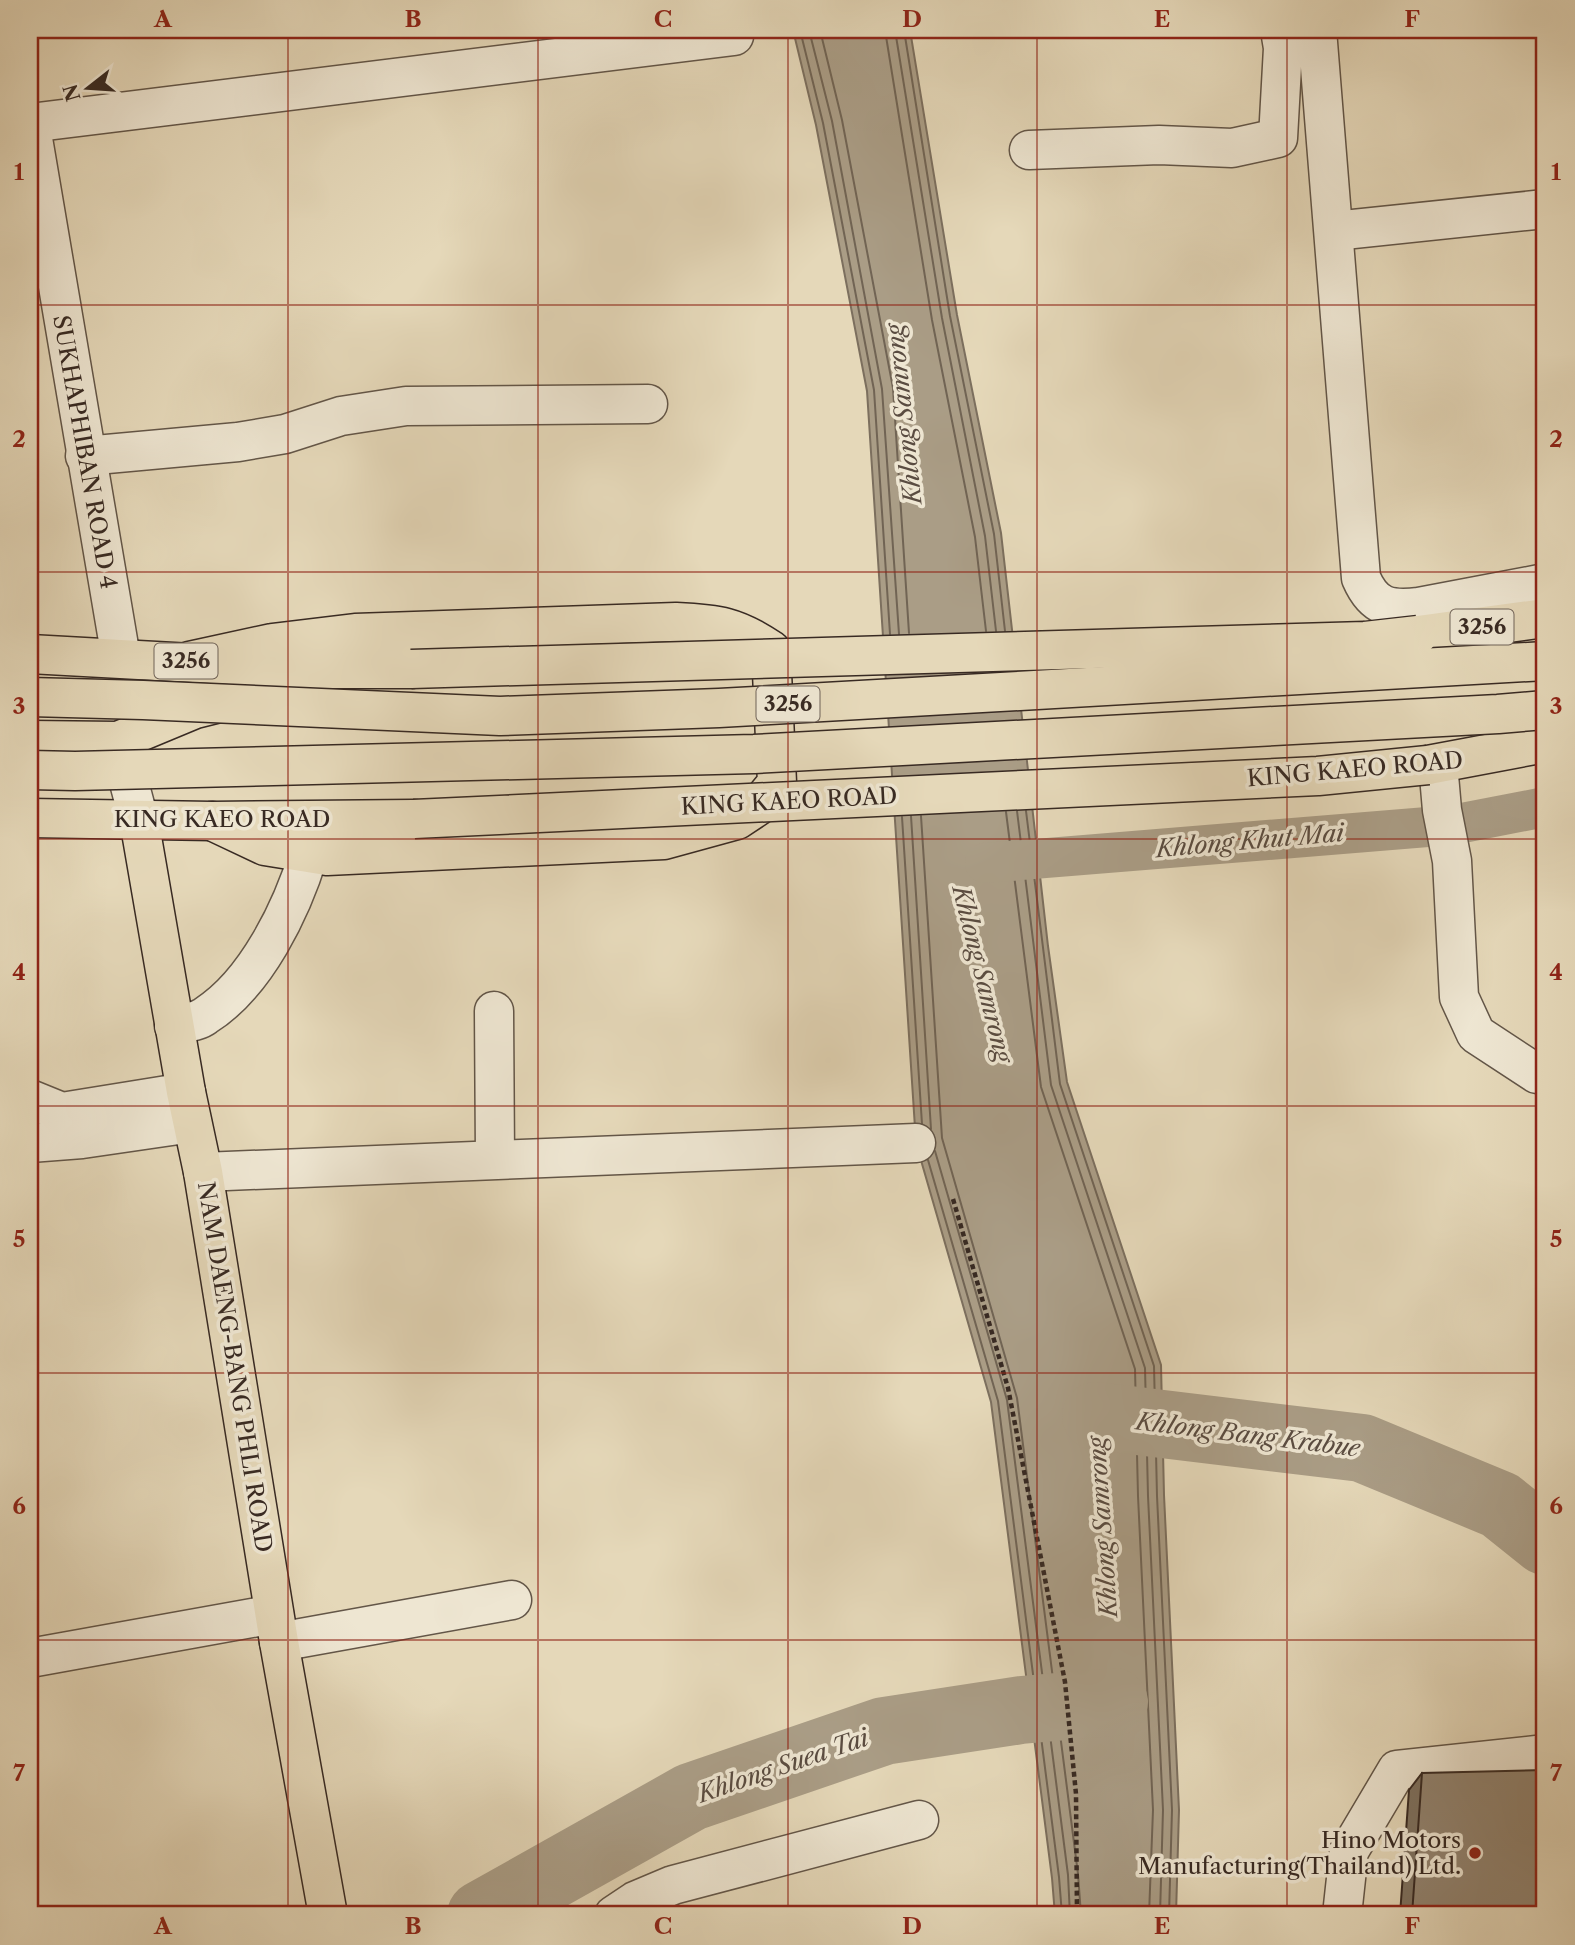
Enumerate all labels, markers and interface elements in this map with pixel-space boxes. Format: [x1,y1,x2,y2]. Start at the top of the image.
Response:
text: A [153,5,173,33]
text: B [404,5,422,33]
text: C [654,5,672,33]
text: D [902,5,922,33]
text: E [1154,5,1170,33]
text: F [1404,5,1420,33]
north arrow [52,52,122,122]
text: N [59,82,86,104]
text: 1 [14,158,25,186]
text: 1 [1551,158,1562,186]
street label: SUKHAPHIBAN ROAD 4 [47,313,123,591]
water label: Khlong Samrong [879,320,928,508]
text: 2 [12,425,26,453]
text: 2 [1549,425,1563,453]
road number: 3256 [1450,610,1514,644]
road number: 3256 [154,644,218,678]
road number: 3256 [756,686,820,722]
text: 3 [13,692,26,720]
text: 3 [1550,692,1563,720]
street label: KING KAEO ROAD [1246,746,1464,792]
street label: KING KAEO ROAD [680,781,898,821]
street label: KING KAEO ROAD [114,805,330,833]
water label: Khlong Khut Mai [1153,818,1347,863]
water label: Khlong Samrong [946,881,1019,1068]
text: 4 [12,958,26,986]
text: 4 [1549,958,1563,986]
street label: NAM DAENG-BANG PHLI ROAD [192,1180,278,1554]
text: 5 [13,1225,25,1253]
text: 5 [1550,1225,1562,1253]
water label: Khlong Bang Krabue [1133,1406,1363,1463]
water label: Khlong Samrong [1082,1433,1123,1620]
text: 6 [12,1492,26,1520]
text: 6 [1549,1492,1563,1520]
water label: Khlong Suea Tai [692,1722,873,1809]
text: 7 [13,1759,25,1787]
text: 7 [1550,1759,1562,1787]
place label: Hino Motors Manufacturing(Thailand) Ltd. [1138,1826,1461,1880]
marker: Hino Motors Manufacturing(Thailand) Ltd. [1467,1845,1483,1861]
text: A [153,1912,173,1940]
text: B [404,1912,422,1940]
text: C [654,1912,672,1940]
text: D [902,1912,922,1940]
text: E [1154,1912,1170,1940]
text: F [1404,1912,1420,1940]

